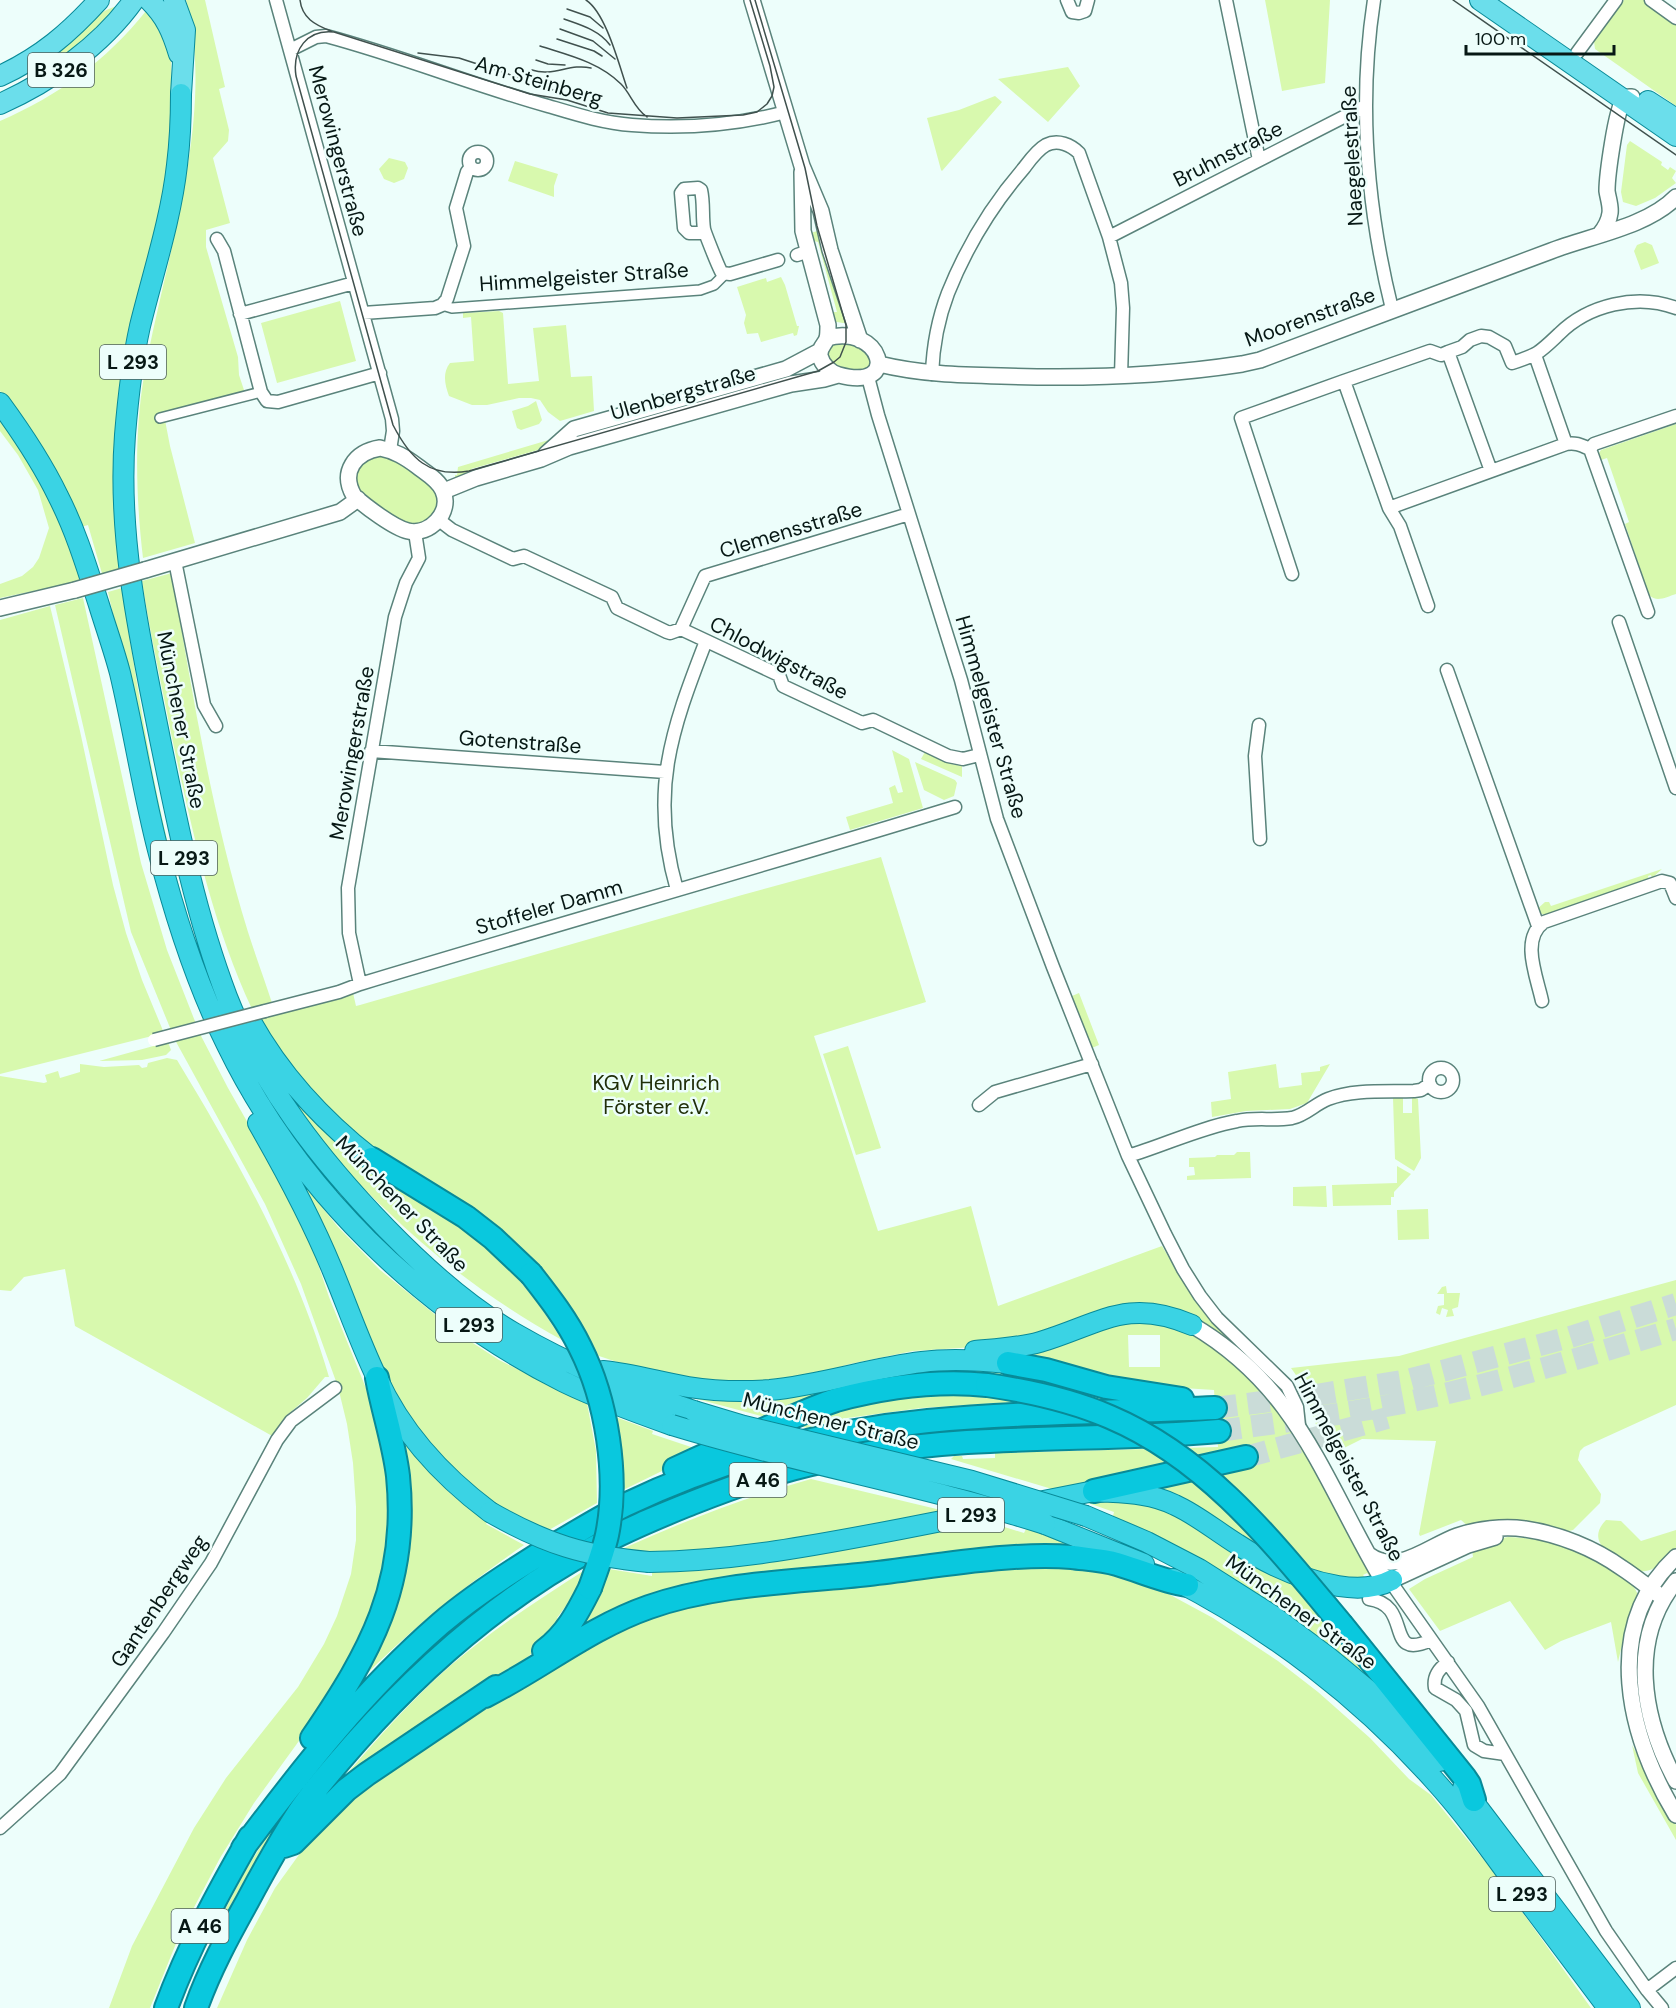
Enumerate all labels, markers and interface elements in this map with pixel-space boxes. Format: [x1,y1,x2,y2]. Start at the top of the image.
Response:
scale bar [1466,18,1614,56]
text: 100 m [1475,27,1526,51]
street label: Am Steinberg [472,49,606,113]
road number: B 326 [28,53,94,87]
street label: Merowingerstraße [302,62,374,240]
street label: Naegelestraße [1334,85,1370,227]
street label: Bruhnstraße [1168,114,1288,194]
street label: Himmelgeister Straße [478,256,690,298]
street label: Moorenstraße [1241,280,1379,354]
road number: L 293 [100,345,166,379]
street label: Ulenbergstraße [607,359,759,427]
street label: Clemensstraße [716,495,866,565]
street label: Chlodwigstraße [705,610,853,706]
street label: Himmelgeister Straße [949,612,1033,822]
street label: Münchener Straße [150,629,212,811]
street label: Merowingerstraße [323,664,381,842]
street label: Gotenstraße [458,724,582,760]
road number: L 293 [151,841,217,875]
street label: Stoffeler Damm [472,873,626,941]
park label: KGV Heinrich Förster e.V. [592,1069,720,1121]
street label: Münchener Straße [329,1129,475,1279]
road number: L 293 [436,1308,502,1342]
street label: Himmelgeister Straße [1287,1368,1411,1566]
street label: Münchener Straße [740,1386,922,1456]
road number: A 46 [730,1463,786,1497]
road number: L 293 [938,1498,1004,1532]
street label: Gantenbergweg [104,1529,214,1673]
street label: Münchener Straße [1220,1548,1382,1676]
road number: L 293 [1489,1877,1555,1911]
road number: A 46 [172,1909,228,1943]

